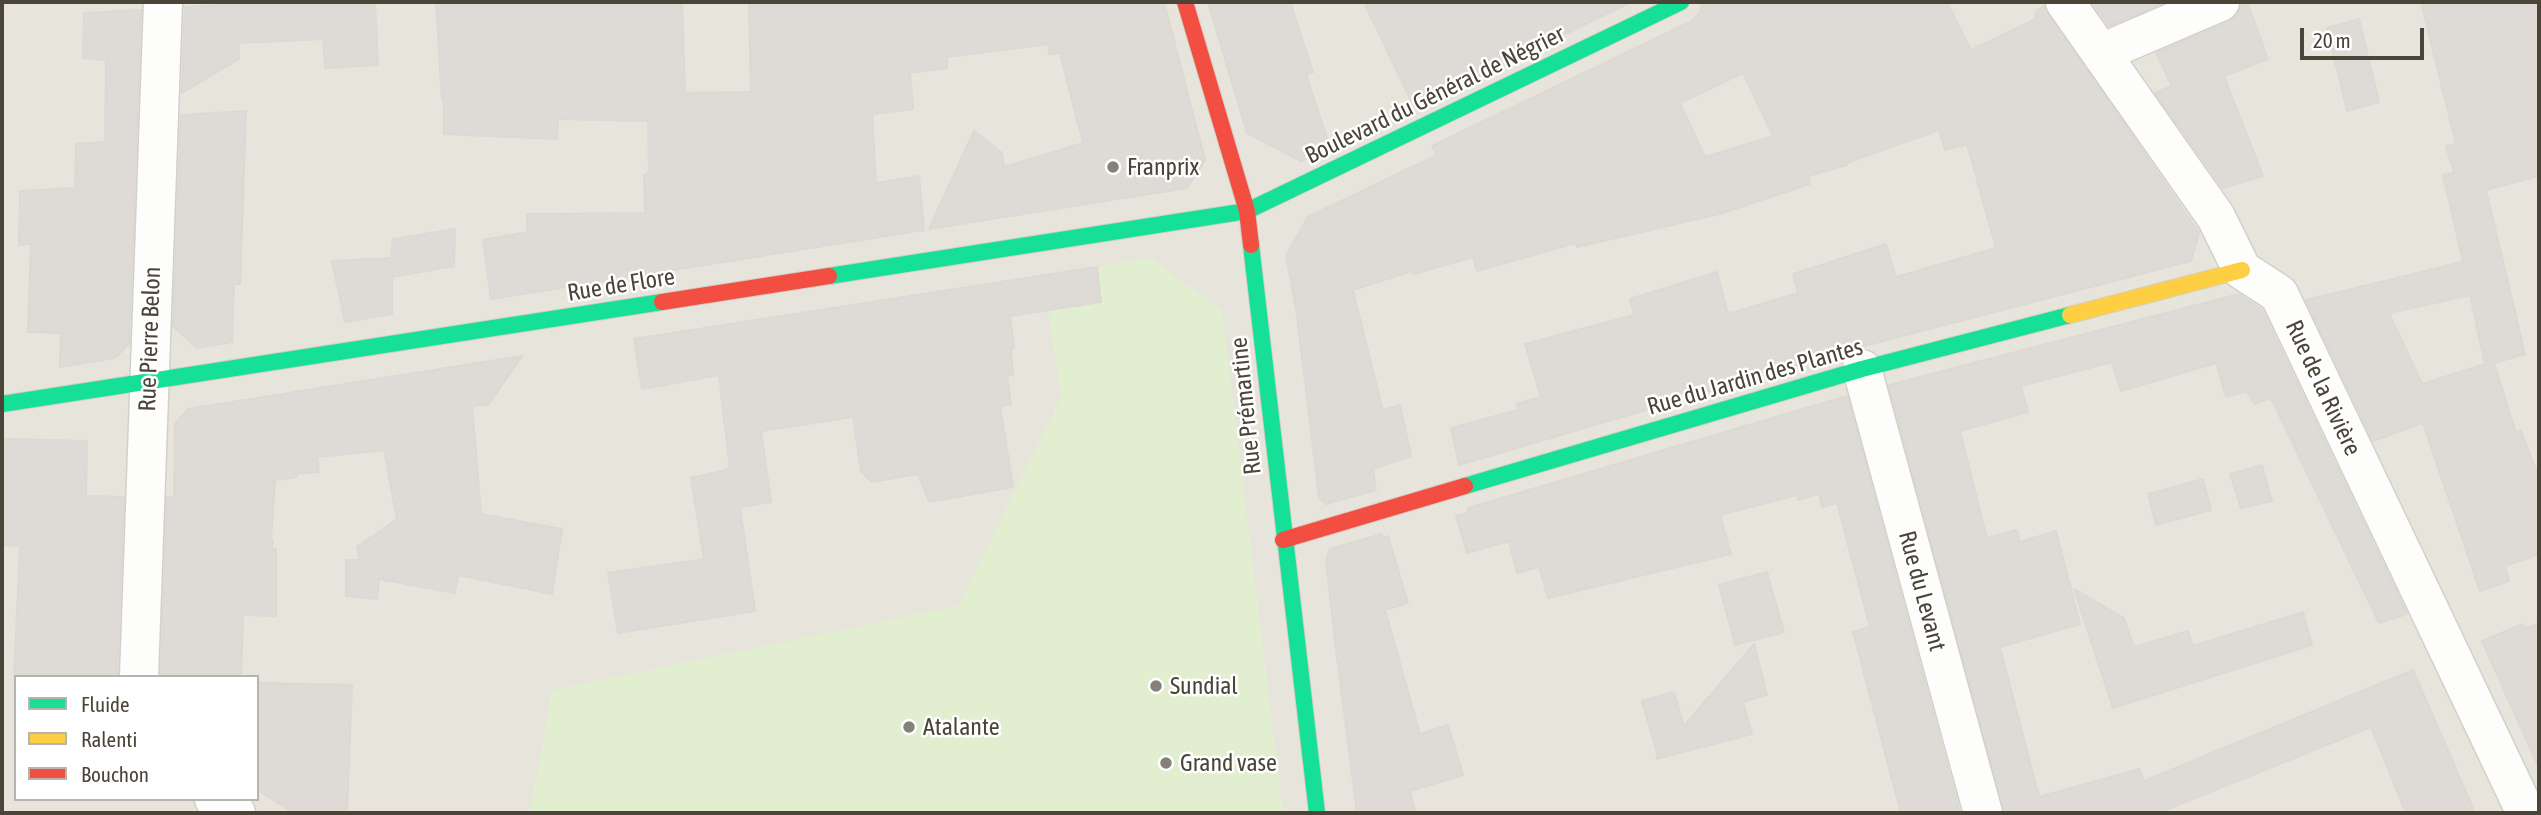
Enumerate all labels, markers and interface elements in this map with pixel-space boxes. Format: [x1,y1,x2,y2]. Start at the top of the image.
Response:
scale bar [2303,14,2427,58]
street label: Boulevard du Général de Négrier [1301,20,1569,170]
text: 20 m [2313,28,2351,52]
place label: Franprix [1127,153,1199,181]
marker: Franprix [1105,159,1121,175]
street label: Rue de Flore [565,262,677,308]
street label: Rue Pierre Belon [133,266,167,412]
street label: Rue de la Rivière [2279,316,2367,460]
street label: Rue du Jardin des Plantes [1644,332,1866,422]
street label: Rue Prémartine [1224,336,1268,476]
street label: Rue du Levant [1892,528,1952,654]
place label: Sundial [1170,672,1238,700]
legend [14,675,259,801]
marker: Sundial [1148,678,1164,694]
text: Fluide [81,692,130,716]
place label: Atalante [923,713,1000,741]
marker: Atalante [901,719,917,735]
text: Ralenti [81,727,137,751]
place label: Grand vase [1180,749,1277,777]
marker: Grand vase [1158,755,1174,771]
text: Bouchon [81,762,149,786]

